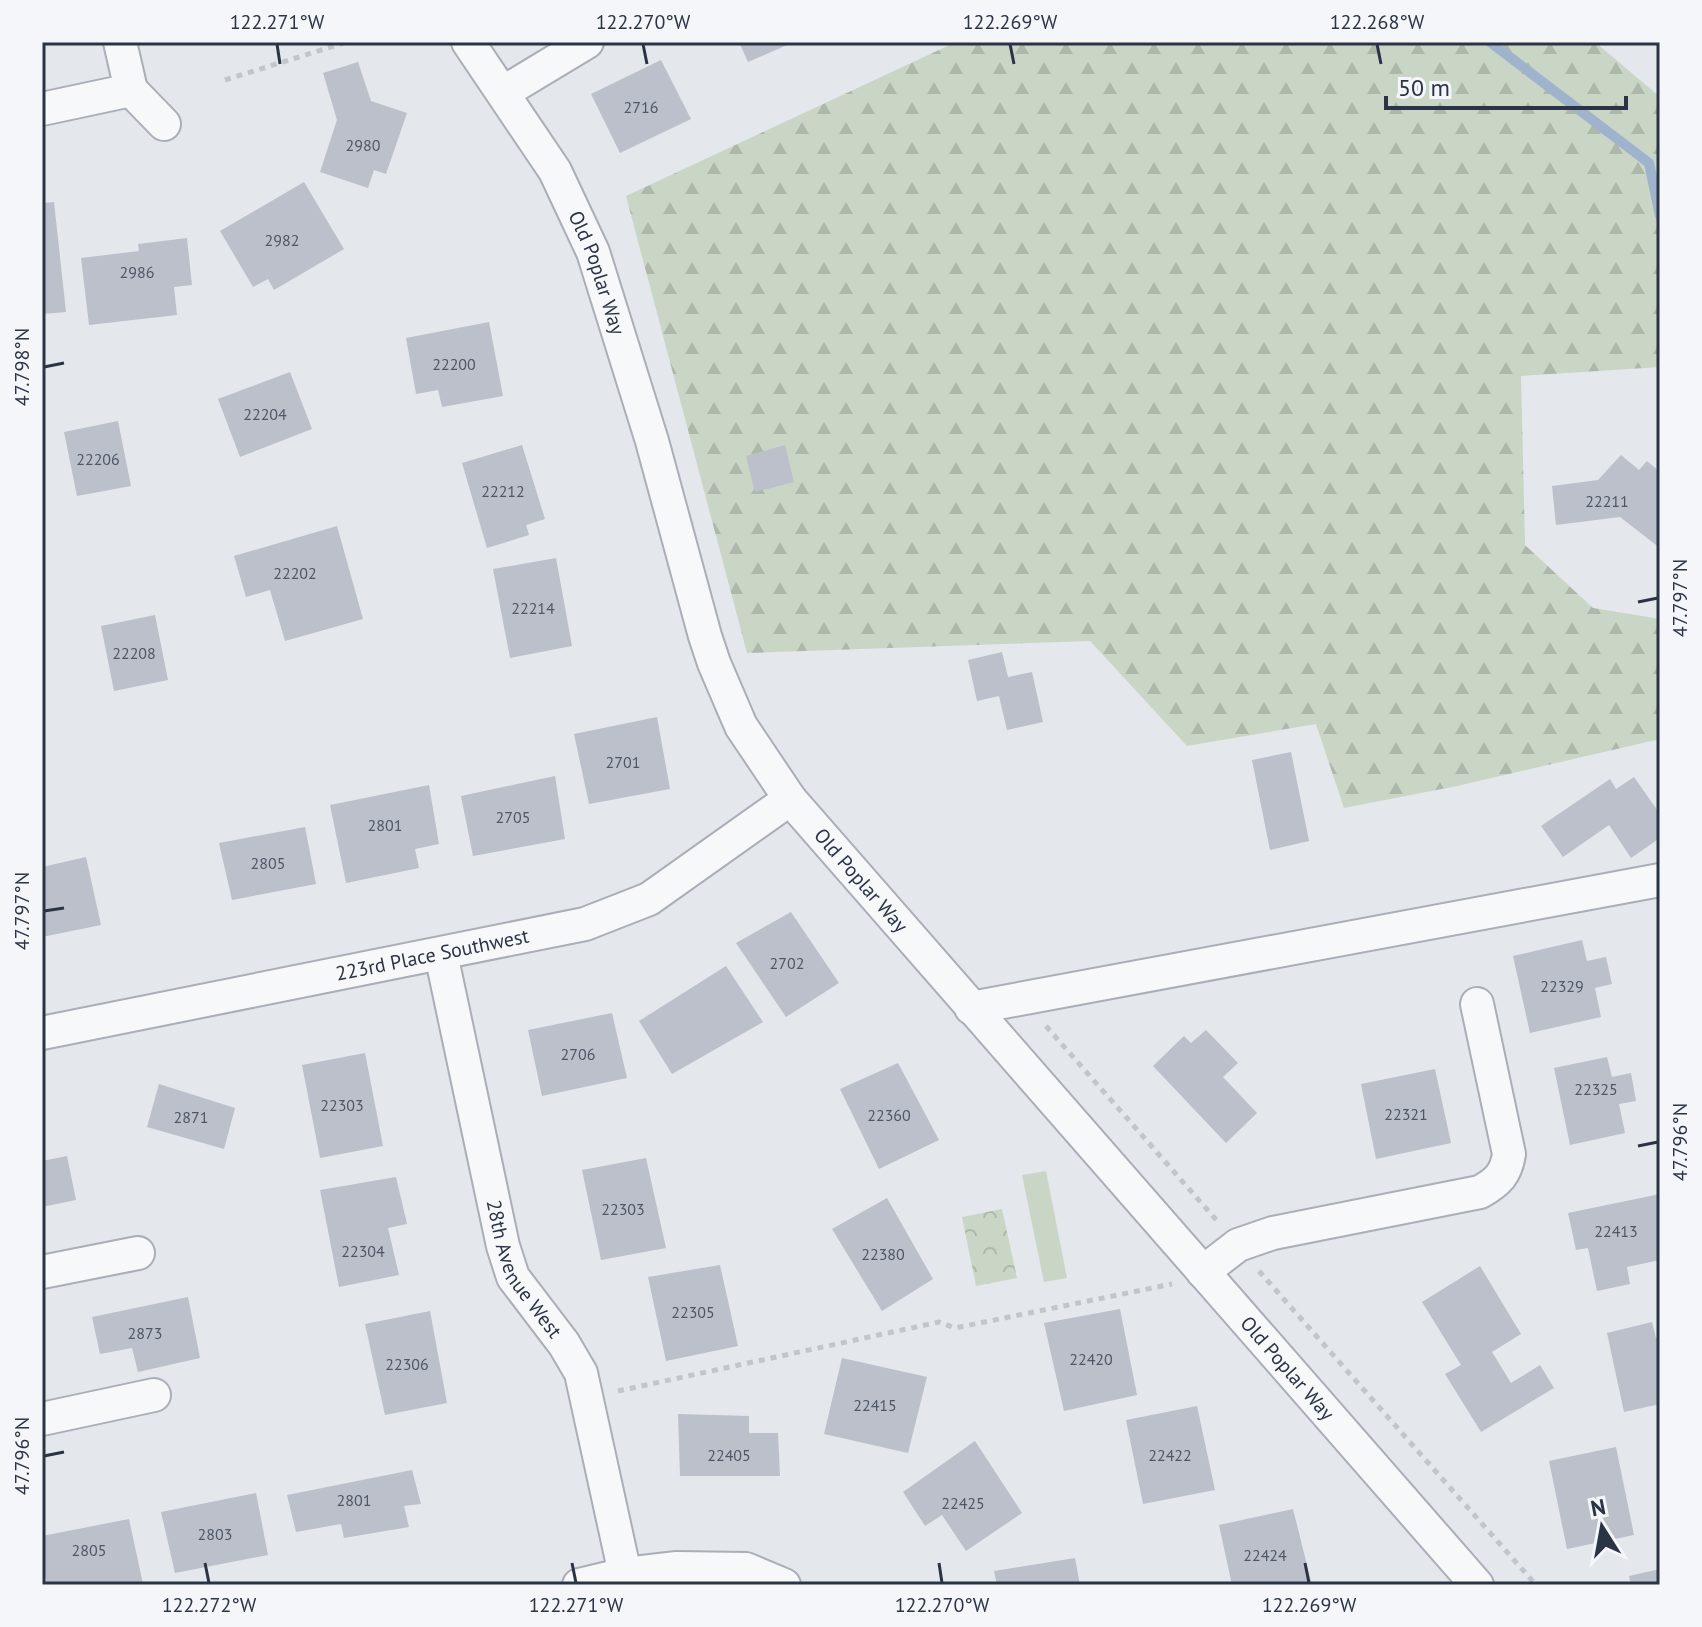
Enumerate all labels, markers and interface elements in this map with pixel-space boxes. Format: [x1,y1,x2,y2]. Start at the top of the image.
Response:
text: 122.271°W [230,9,325,35]
text: 122.270°W [596,9,691,35]
text: 122.269°W [963,9,1058,35]
text: 122.268°W [1330,9,1425,35]
scale bar [1386,60,1626,110]
text: 50 m [1398,72,1450,103]
house number: 2716 [624,97,658,117]
house number: 2980 [346,135,381,155]
street label: Old Poplar Way [562,206,631,339]
house number: 2982 [265,230,299,250]
house number: 2986 [120,262,154,282]
text: 47.798°N [9,328,35,406]
house number: 22200 [432,354,476,374]
house number: 22204 [243,404,287,424]
house number: 22206 [76,449,120,469]
house number: 22212 [481,481,525,501]
house number: 22211 [1585,491,1629,511]
text: 47.797°N [1667,559,1693,637]
house number: 22202 [273,563,317,583]
house number: 22214 [511,598,555,618]
house number: 22208 [112,643,156,663]
house number: 2701 [606,752,640,772]
house number: 2705 [496,807,530,827]
house number: 2801 [368,815,402,835]
street label: Old Poplar Way [808,823,914,938]
house number: 2805 [251,853,285,873]
text: 47.797°N [9,872,35,950]
street label: 223rd Place Southwest [333,923,531,987]
house number: 2702 [770,953,804,973]
house number: 22329 [1540,976,1584,996]
house number: 2706 [561,1044,595,1064]
house number: 22325 [1574,1079,1618,1099]
house number: 22303 [320,1095,364,1115]
text: 47.796°N [1667,1103,1693,1181]
house number: 22321 [1384,1104,1428,1124]
house number: 22360 [867,1105,911,1125]
house number: 2871 [174,1107,208,1127]
street label: 28th Avenue West [481,1197,568,1343]
house number: 22303 [601,1199,645,1219]
house number: 22413 [1594,1221,1638,1241]
house number: 22304 [341,1241,385,1261]
house number: 22380 [861,1244,905,1264]
house number: 22305 [671,1302,715,1322]
street label: Old Poplar Way [1235,1311,1341,1426]
house number: 2873 [128,1323,162,1343]
house number: 22420 [1069,1349,1113,1369]
house number: 22306 [385,1354,429,1374]
house number: 22415 [853,1395,897,1415]
text: 47.796°N [9,1417,35,1495]
house number: 22405 [707,1445,751,1465]
house number: 22422 [1148,1445,1192,1465]
north arrow [1562,1487,1642,1567]
house number: 2801 [337,1490,371,1510]
text: N [1588,1492,1608,1522]
house number: 22425 [941,1493,985,1513]
house number: 2803 [198,1524,232,1544]
house number: 2805 [72,1540,106,1560]
house number: 22424 [1243,1545,1287,1565]
text: 122.272°W [162,1592,257,1618]
text: 122.271°W [529,1592,624,1618]
text: 122.270°W [895,1592,990,1618]
text: 122.269°W [1262,1592,1357,1618]

